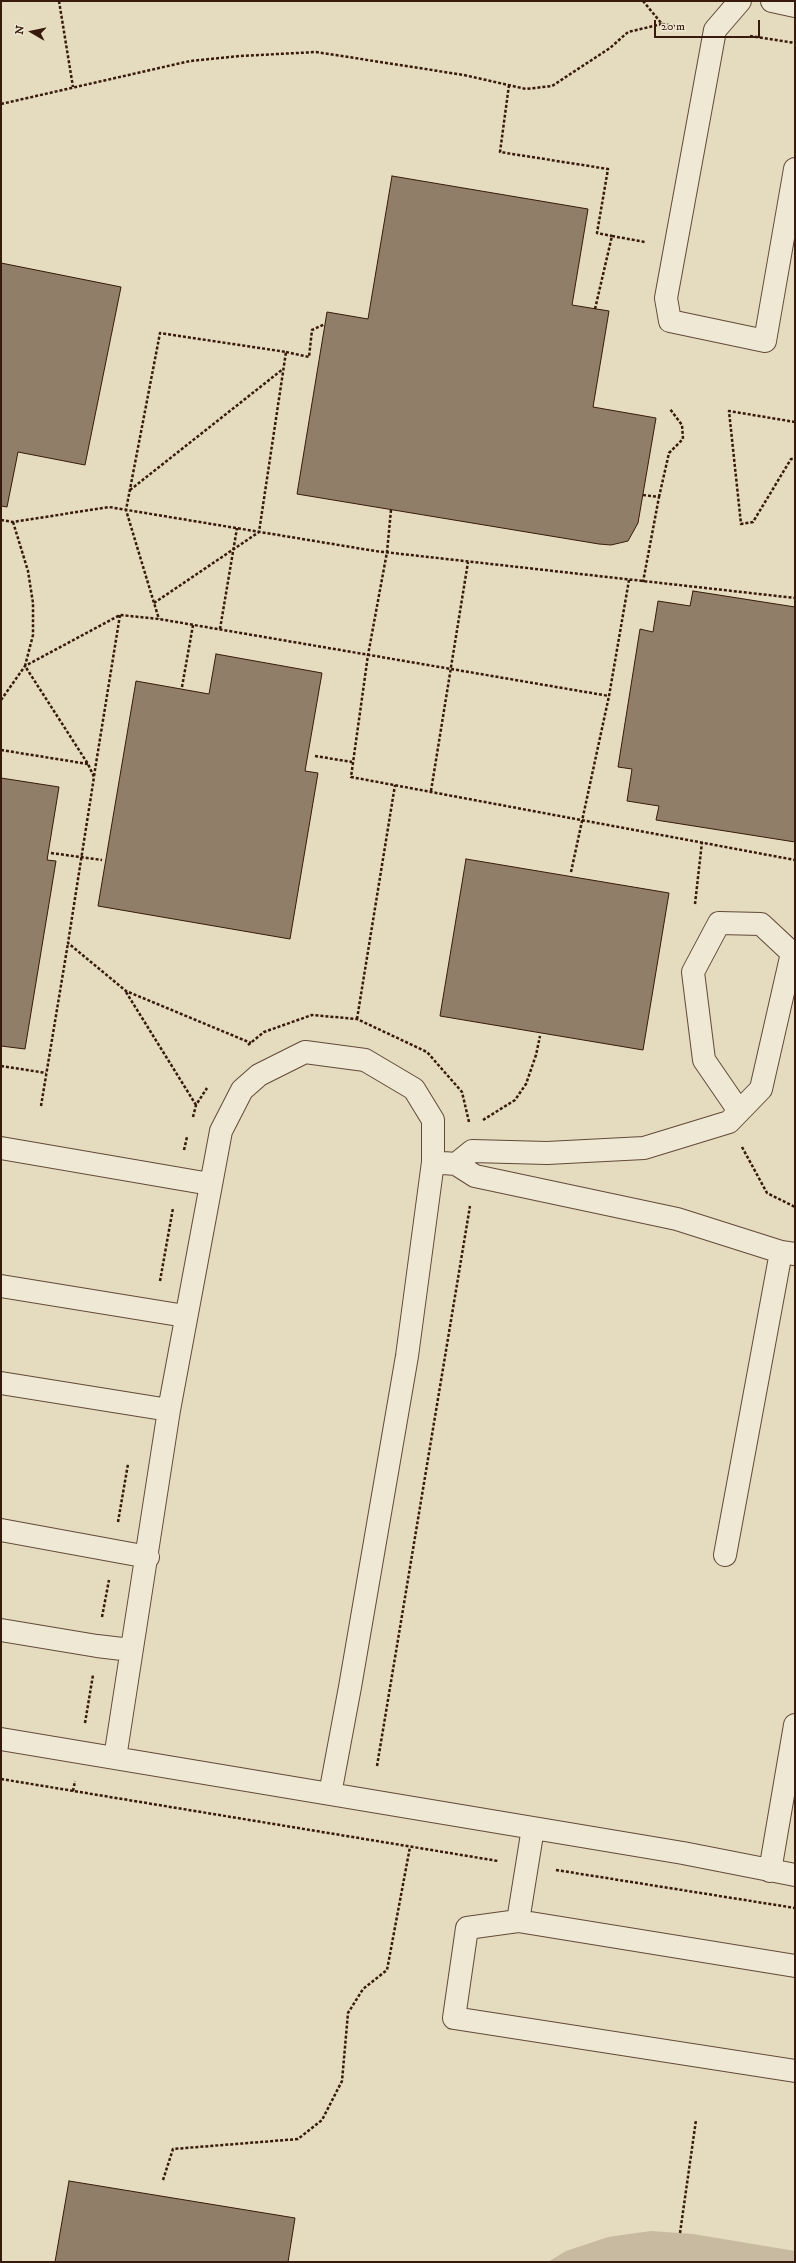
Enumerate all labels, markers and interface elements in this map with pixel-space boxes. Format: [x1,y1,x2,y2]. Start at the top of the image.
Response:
north arrow [12,12,52,52]
scale bar [656,12,762,38]
text: 20 m [661,19,685,34]
text: N [13,25,28,36]

